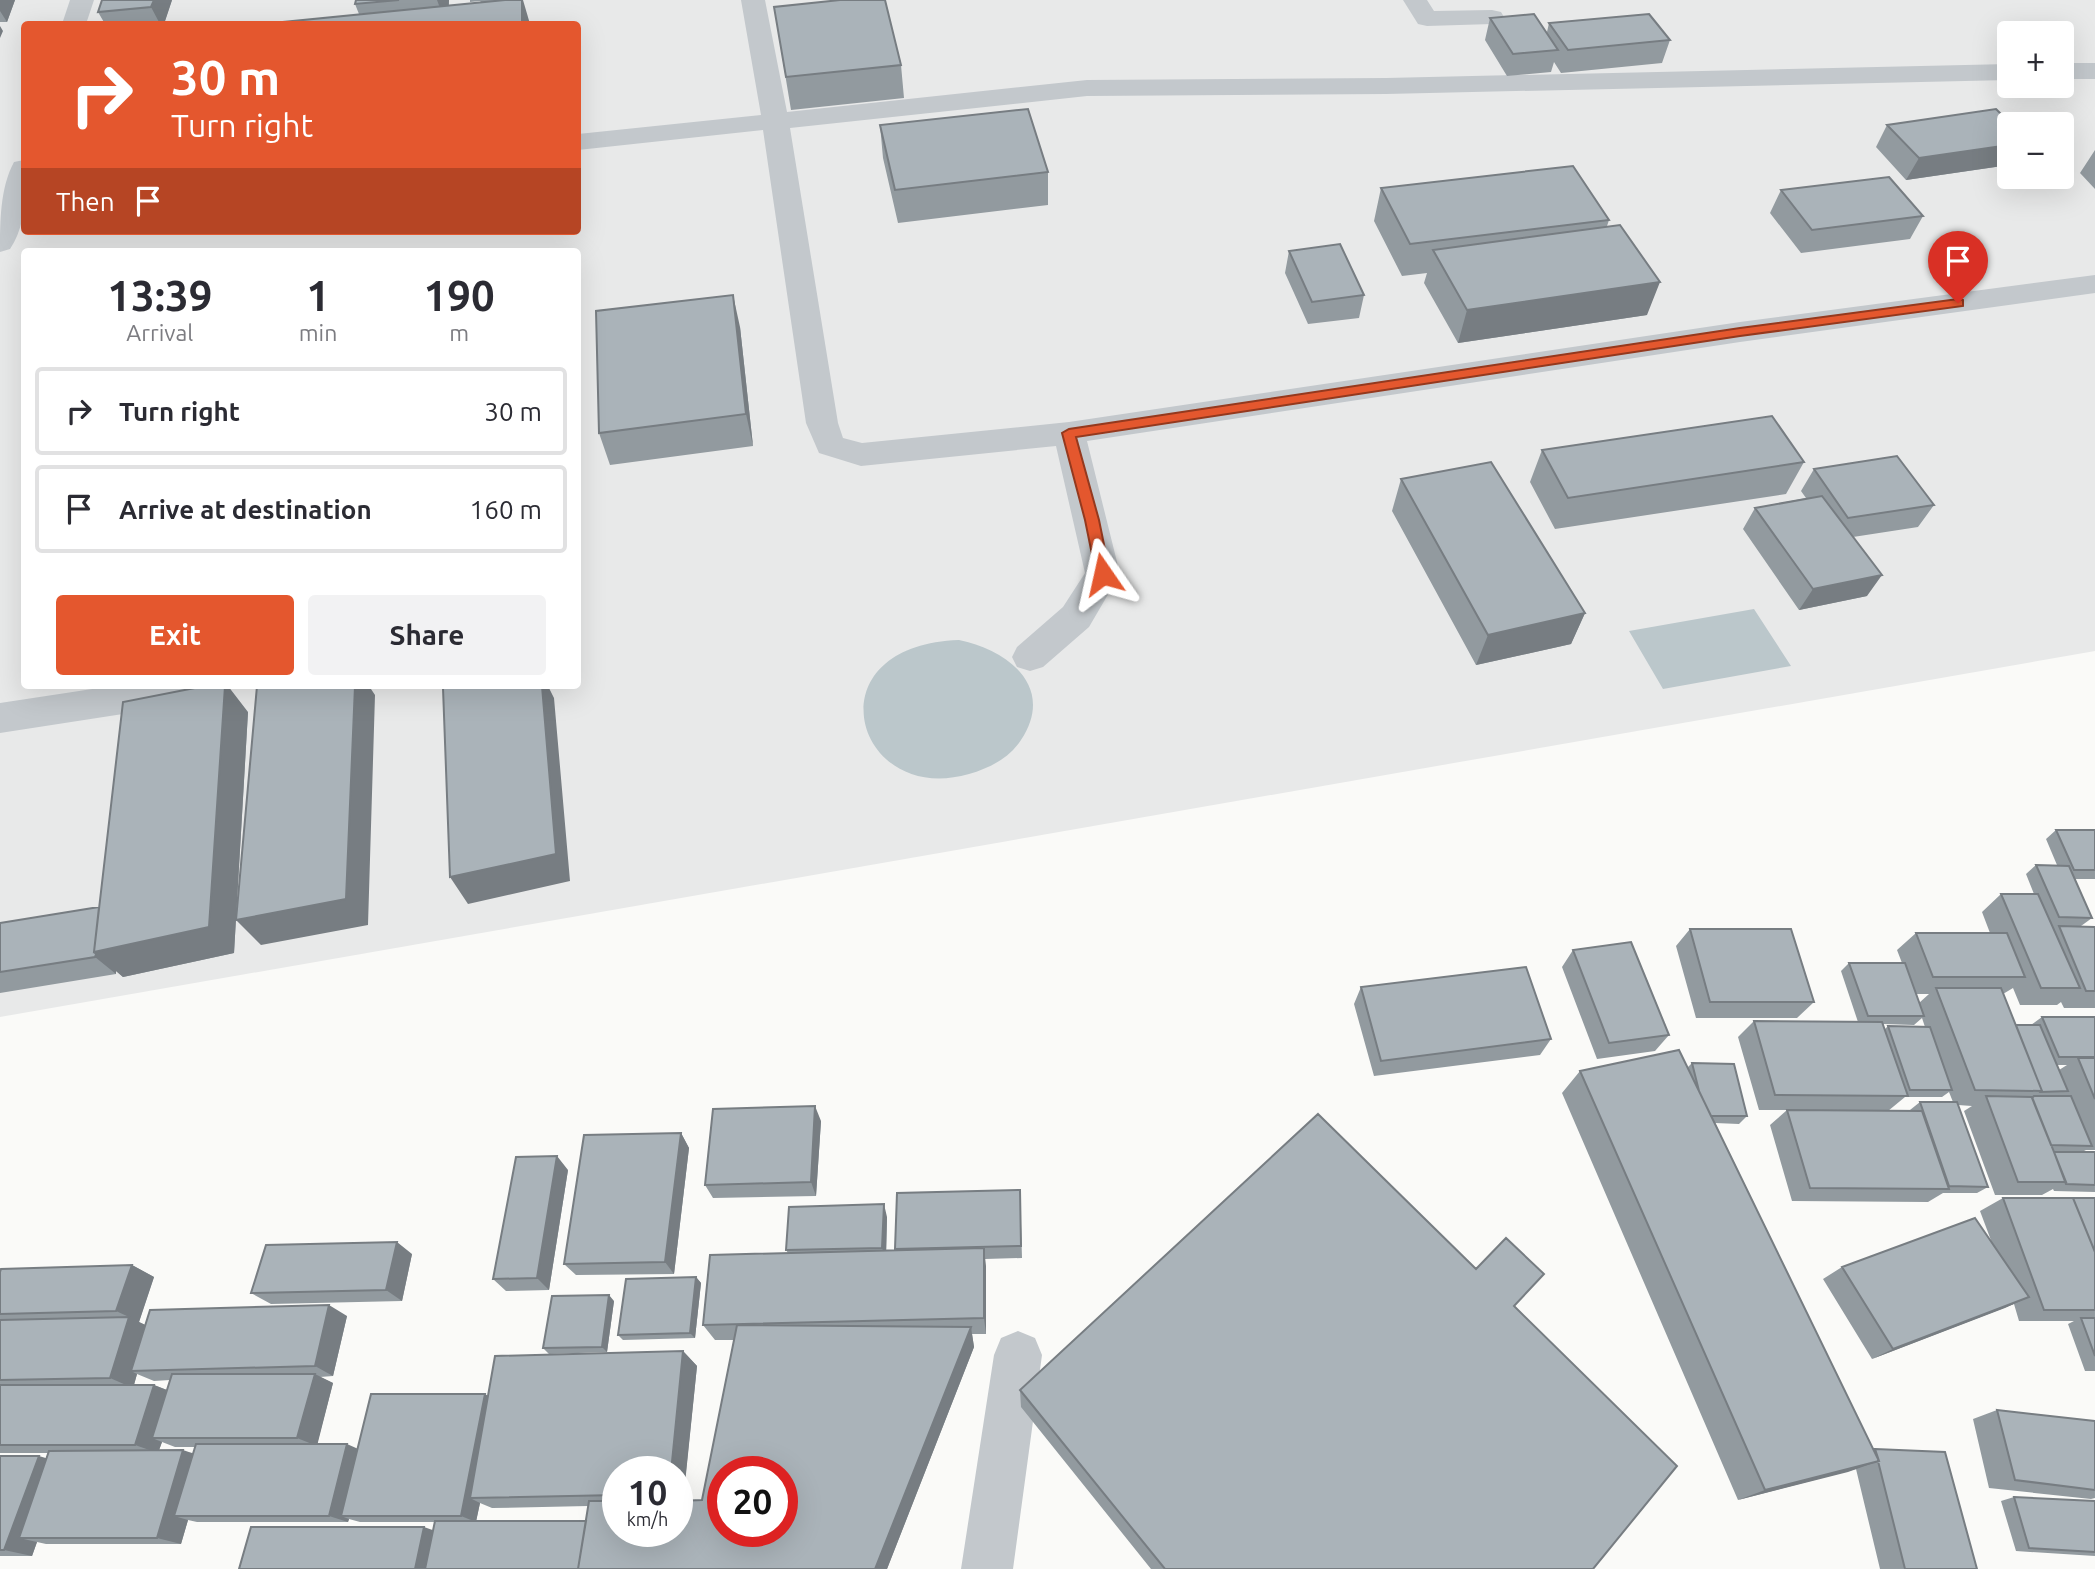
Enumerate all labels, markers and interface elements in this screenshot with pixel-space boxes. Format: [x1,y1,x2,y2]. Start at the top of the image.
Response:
map controls [1997,21,2074,189]
button: + [1997,21,2074,98]
icon: right [56,49,147,140]
text: 30 m [171,49,280,104]
text: Turn right [171,107,313,143]
button: − [1997,112,2074,189]
icon: arrive [129,182,167,220]
text: Then [56,187,115,216]
pin [1928,231,1988,303]
icon: arrive [1939,242,1977,280]
text: 13:39 [107,272,212,319]
text: 1 [306,272,330,319]
text: 190 [424,272,495,319]
text: Arrival [126,320,193,345]
text: min [299,320,337,345]
text: m [449,320,469,345]
icon: right [60,392,98,430]
text: Turn right [119,397,240,426]
text: 30 m [484,397,542,426]
icon: arrive [60,490,98,528]
text: Arrive at destination [119,495,372,524]
text: 160 m [470,495,542,524]
position arrow [1066,537,1140,611]
button: Exit [56,595,294,675]
button: Share [308,595,546,675]
speed limit sign: 20 [707,1456,798,1547]
text: 10 [628,1472,667,1512]
text: km/h [627,1509,668,1529]

